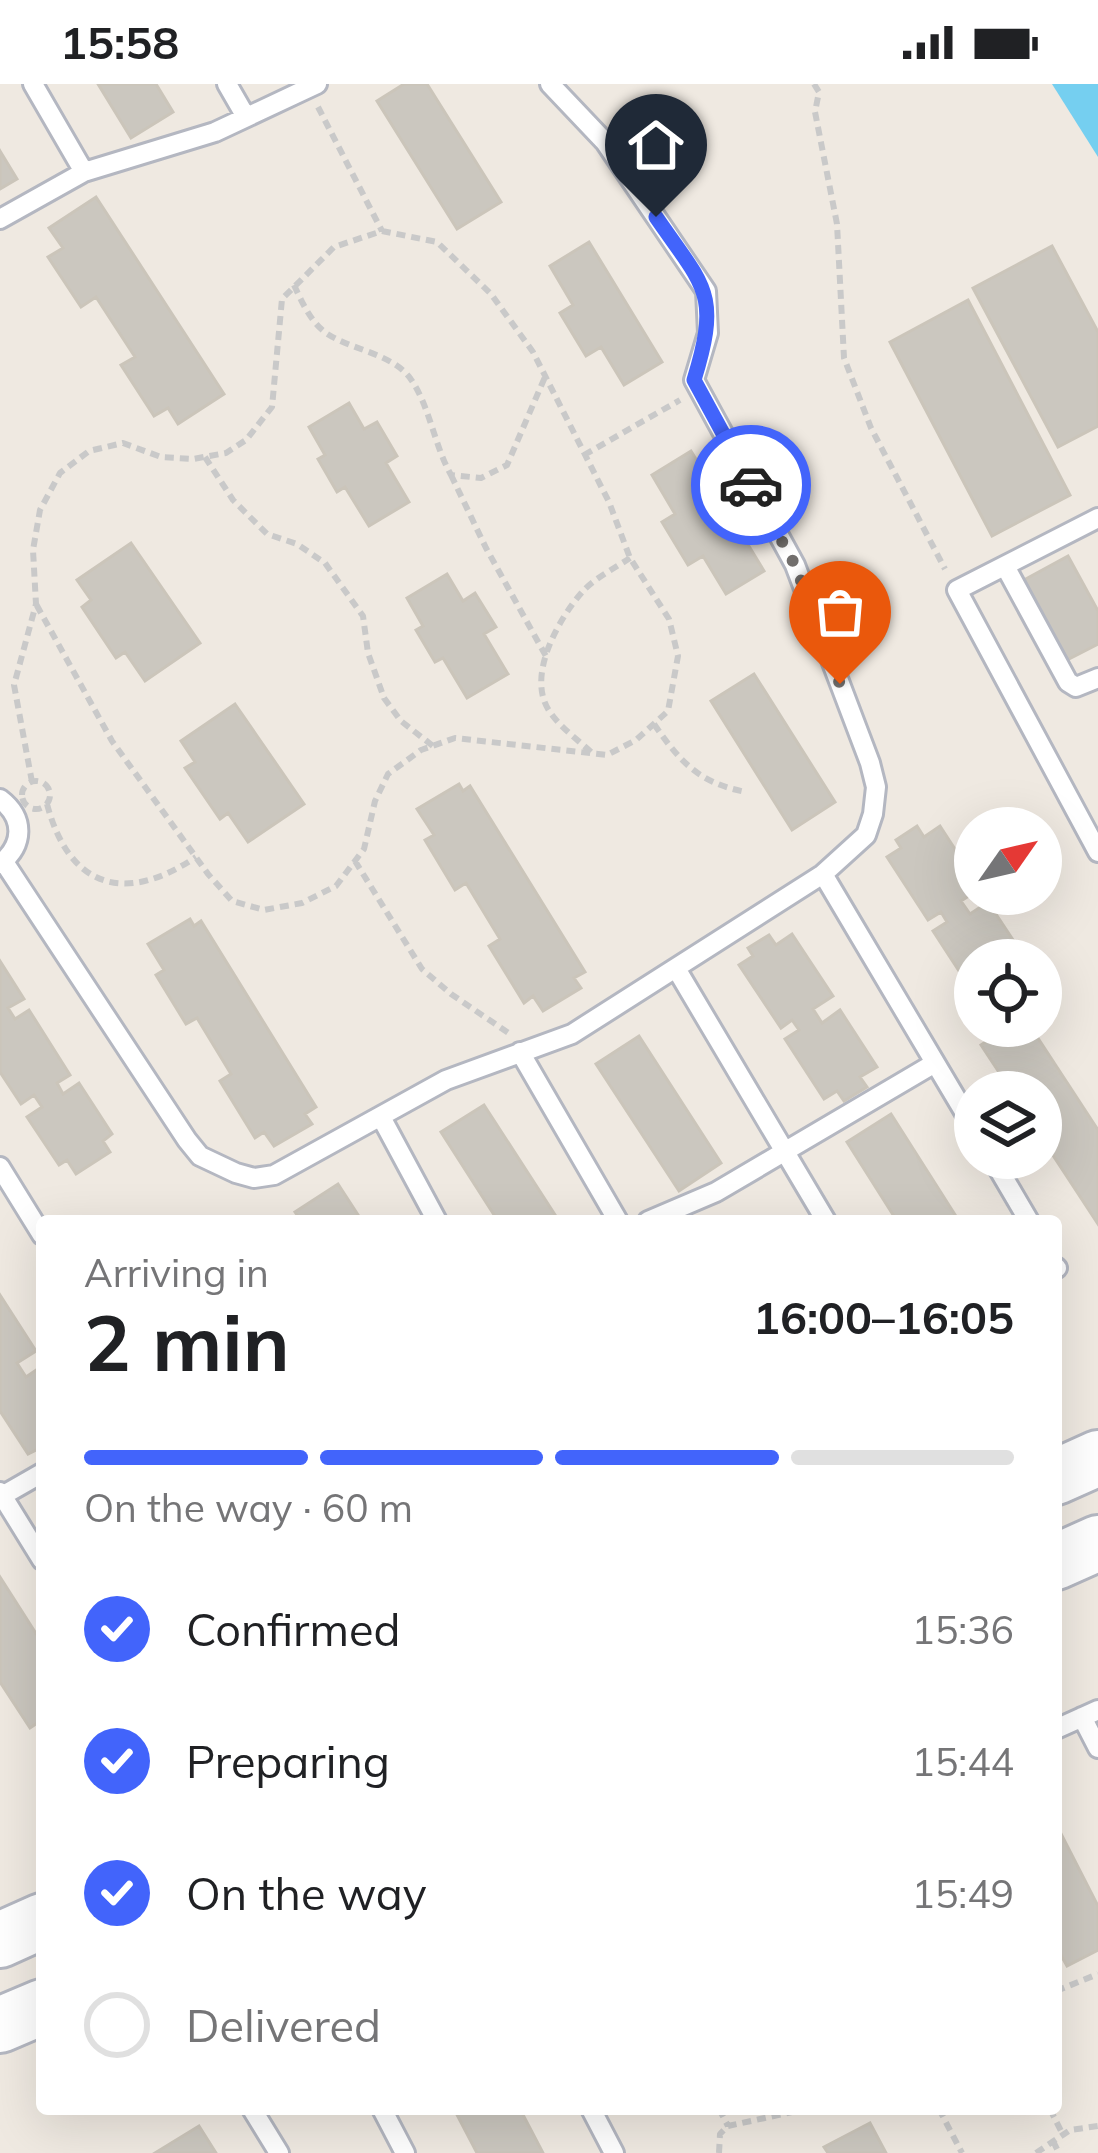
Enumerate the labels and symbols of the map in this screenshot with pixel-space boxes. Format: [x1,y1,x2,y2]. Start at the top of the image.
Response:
pin [605,94,707,217]
courier [691,425,811,545]
pin [789,561,891,684]
north arrow [954,807,1062,915]

